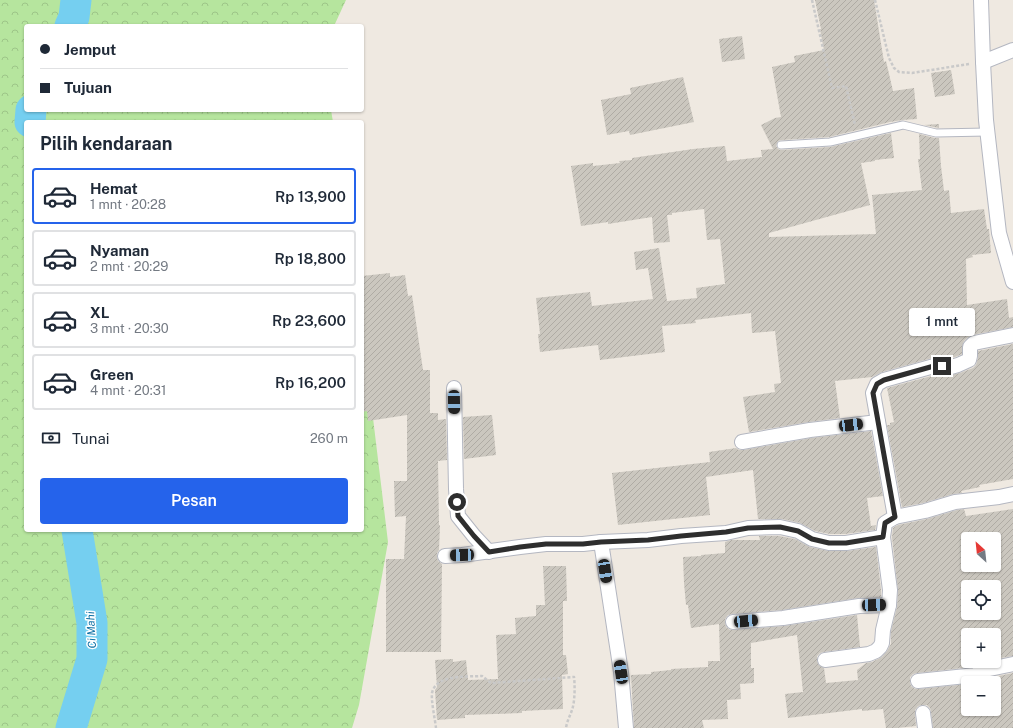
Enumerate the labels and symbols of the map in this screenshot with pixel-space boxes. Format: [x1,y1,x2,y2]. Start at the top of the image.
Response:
callout: 1 mnt [909,308,975,336]
route end [933,357,951,375]
car [448,390,460,414]
car [838,418,864,432]
route start [448,493,466,511]
north arrow [961,532,1001,572]
car [450,549,474,561]
car [597,558,613,584]
car [862,599,886,611]
water label: Ci Mahi [84,611,98,649]
car [734,614,758,628]
car [613,659,629,685]

